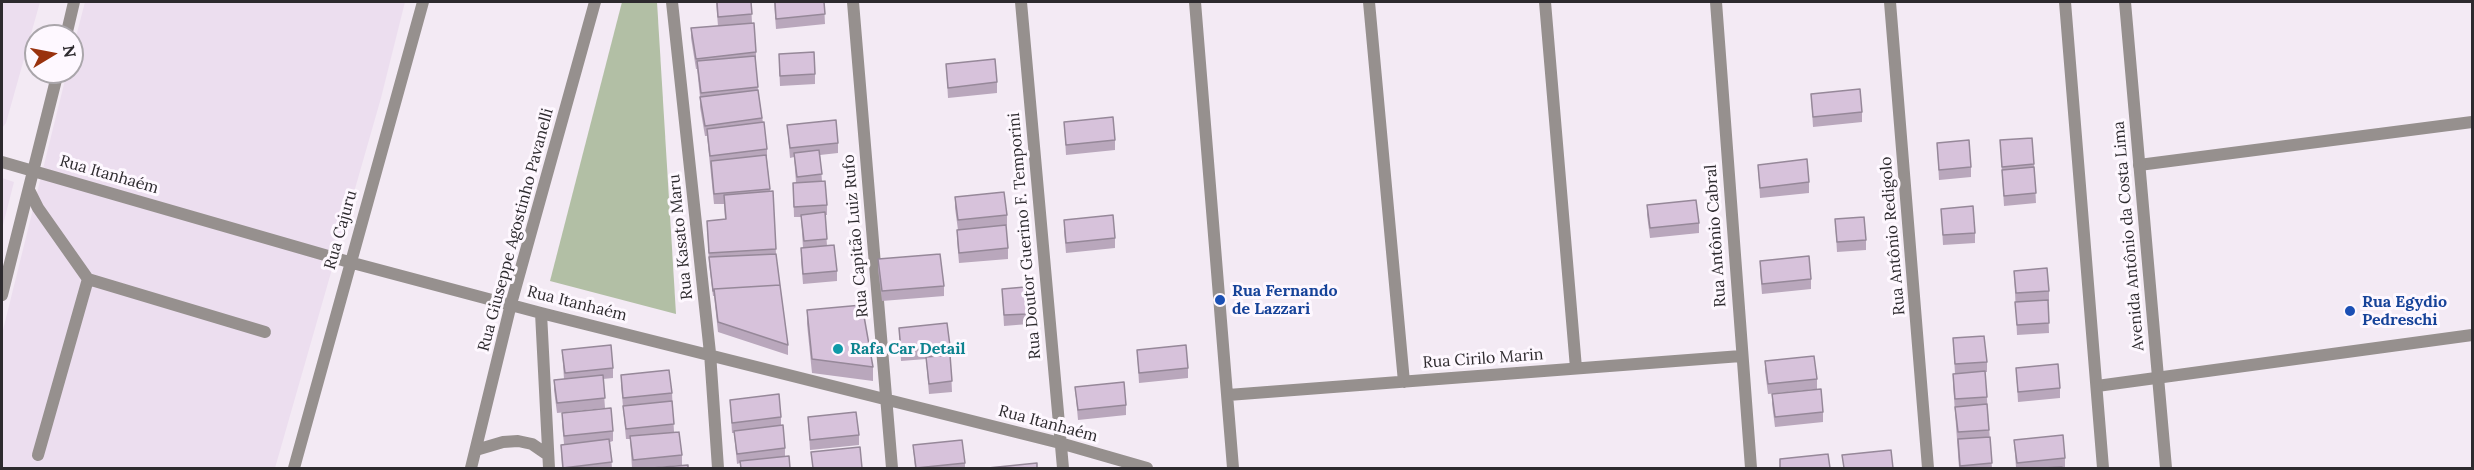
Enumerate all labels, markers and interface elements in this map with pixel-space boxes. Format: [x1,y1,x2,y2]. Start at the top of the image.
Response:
north arrow [24,24,84,84]
text: N [59,43,81,59]
street label: Rua Giuseppe Agostinho Pavanelli [474,106,558,354]
street label: Rua Doutor Guerino F. Temporini [1005,112,1045,360]
street label: Avenida Antônio da Costa Lima [2109,120,2149,352]
street label: Rua Itanhaém [57,152,161,198]
street label: Rua Capitão Luiz Rufo [839,154,873,318]
street label: Rua Antônio Redigolo [1876,156,1910,316]
street label: Rua Antônio Cabral [1701,164,1731,308]
street label: Rua Kasato Maru [665,173,697,301]
street label: Rua Cajuru [321,188,361,272]
place label: Rua Fernando de Lazzari [1232,281,1338,319]
street label: Rua Itanhaém [525,282,629,326]
place label: Rua Egydio Pedreschi [2362,292,2447,330]
marker: Rua Fernando de Lazzari [1213,293,1227,307]
marker: Rua Egydio Pedreschi [2343,304,2357,318]
place label: Rafa Car Detail [850,339,965,359]
marker: Rafa Car Detail [831,342,845,356]
street label: Rua Cirilo Marin [1422,345,1544,373]
street label: Rua Itanhaém [996,402,1100,446]

